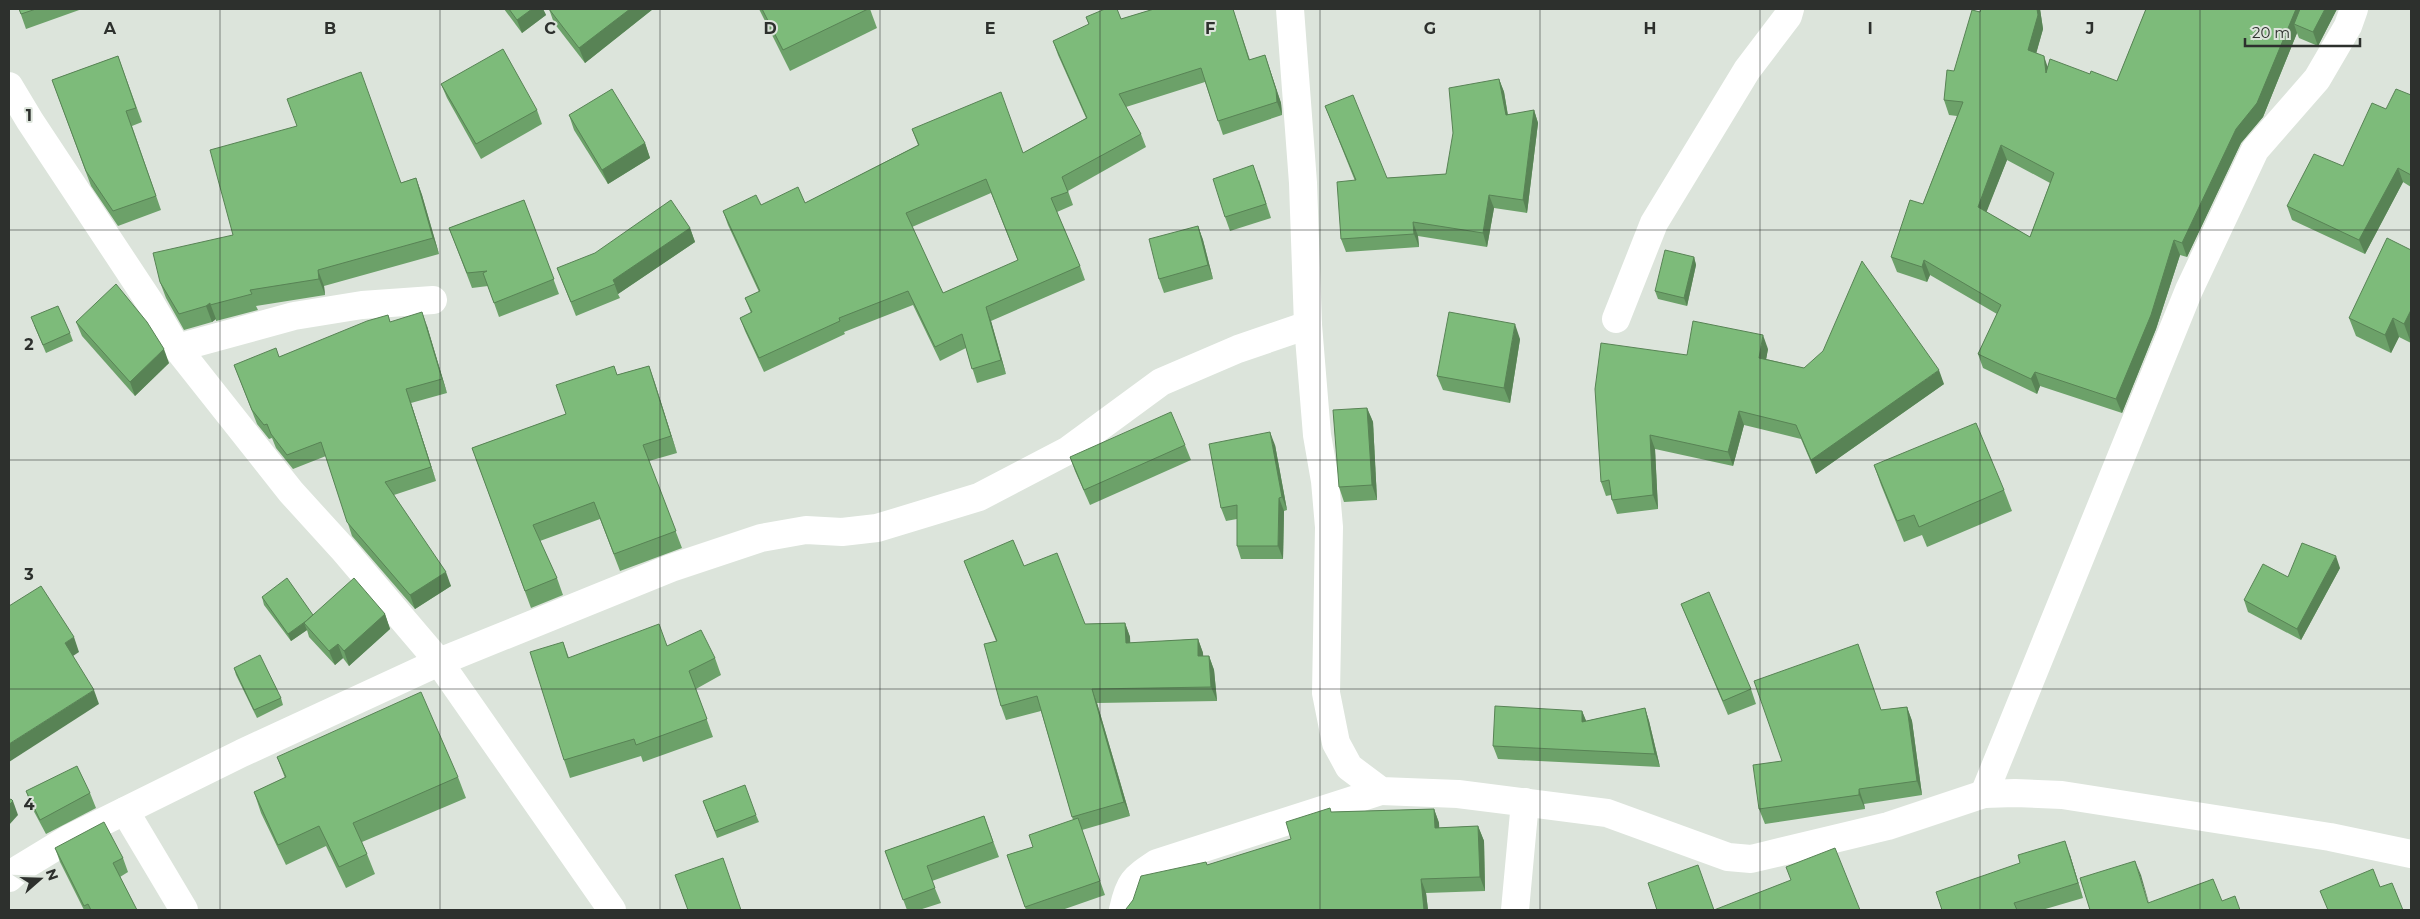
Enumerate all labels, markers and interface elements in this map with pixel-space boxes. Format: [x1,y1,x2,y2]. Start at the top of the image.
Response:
scale bar [2245,15,2360,47]
text: A [103,19,117,38]
text: B [324,19,336,38]
text: C [544,19,556,38]
text: D [763,19,777,38]
text: E [985,19,995,38]
text: F [1205,19,1215,38]
text: G [1424,19,1436,38]
text: H [1644,19,1656,38]
text: I [1867,19,1873,38]
text: J [2085,19,2094,38]
text: 20 m [2252,23,2290,42]
text: 1 [26,106,32,125]
text: 2 [24,335,34,354]
text: 3 [23,565,34,584]
text: 4 [23,795,35,814]
north arrow [15,854,65,904]
text: N [42,866,63,883]

